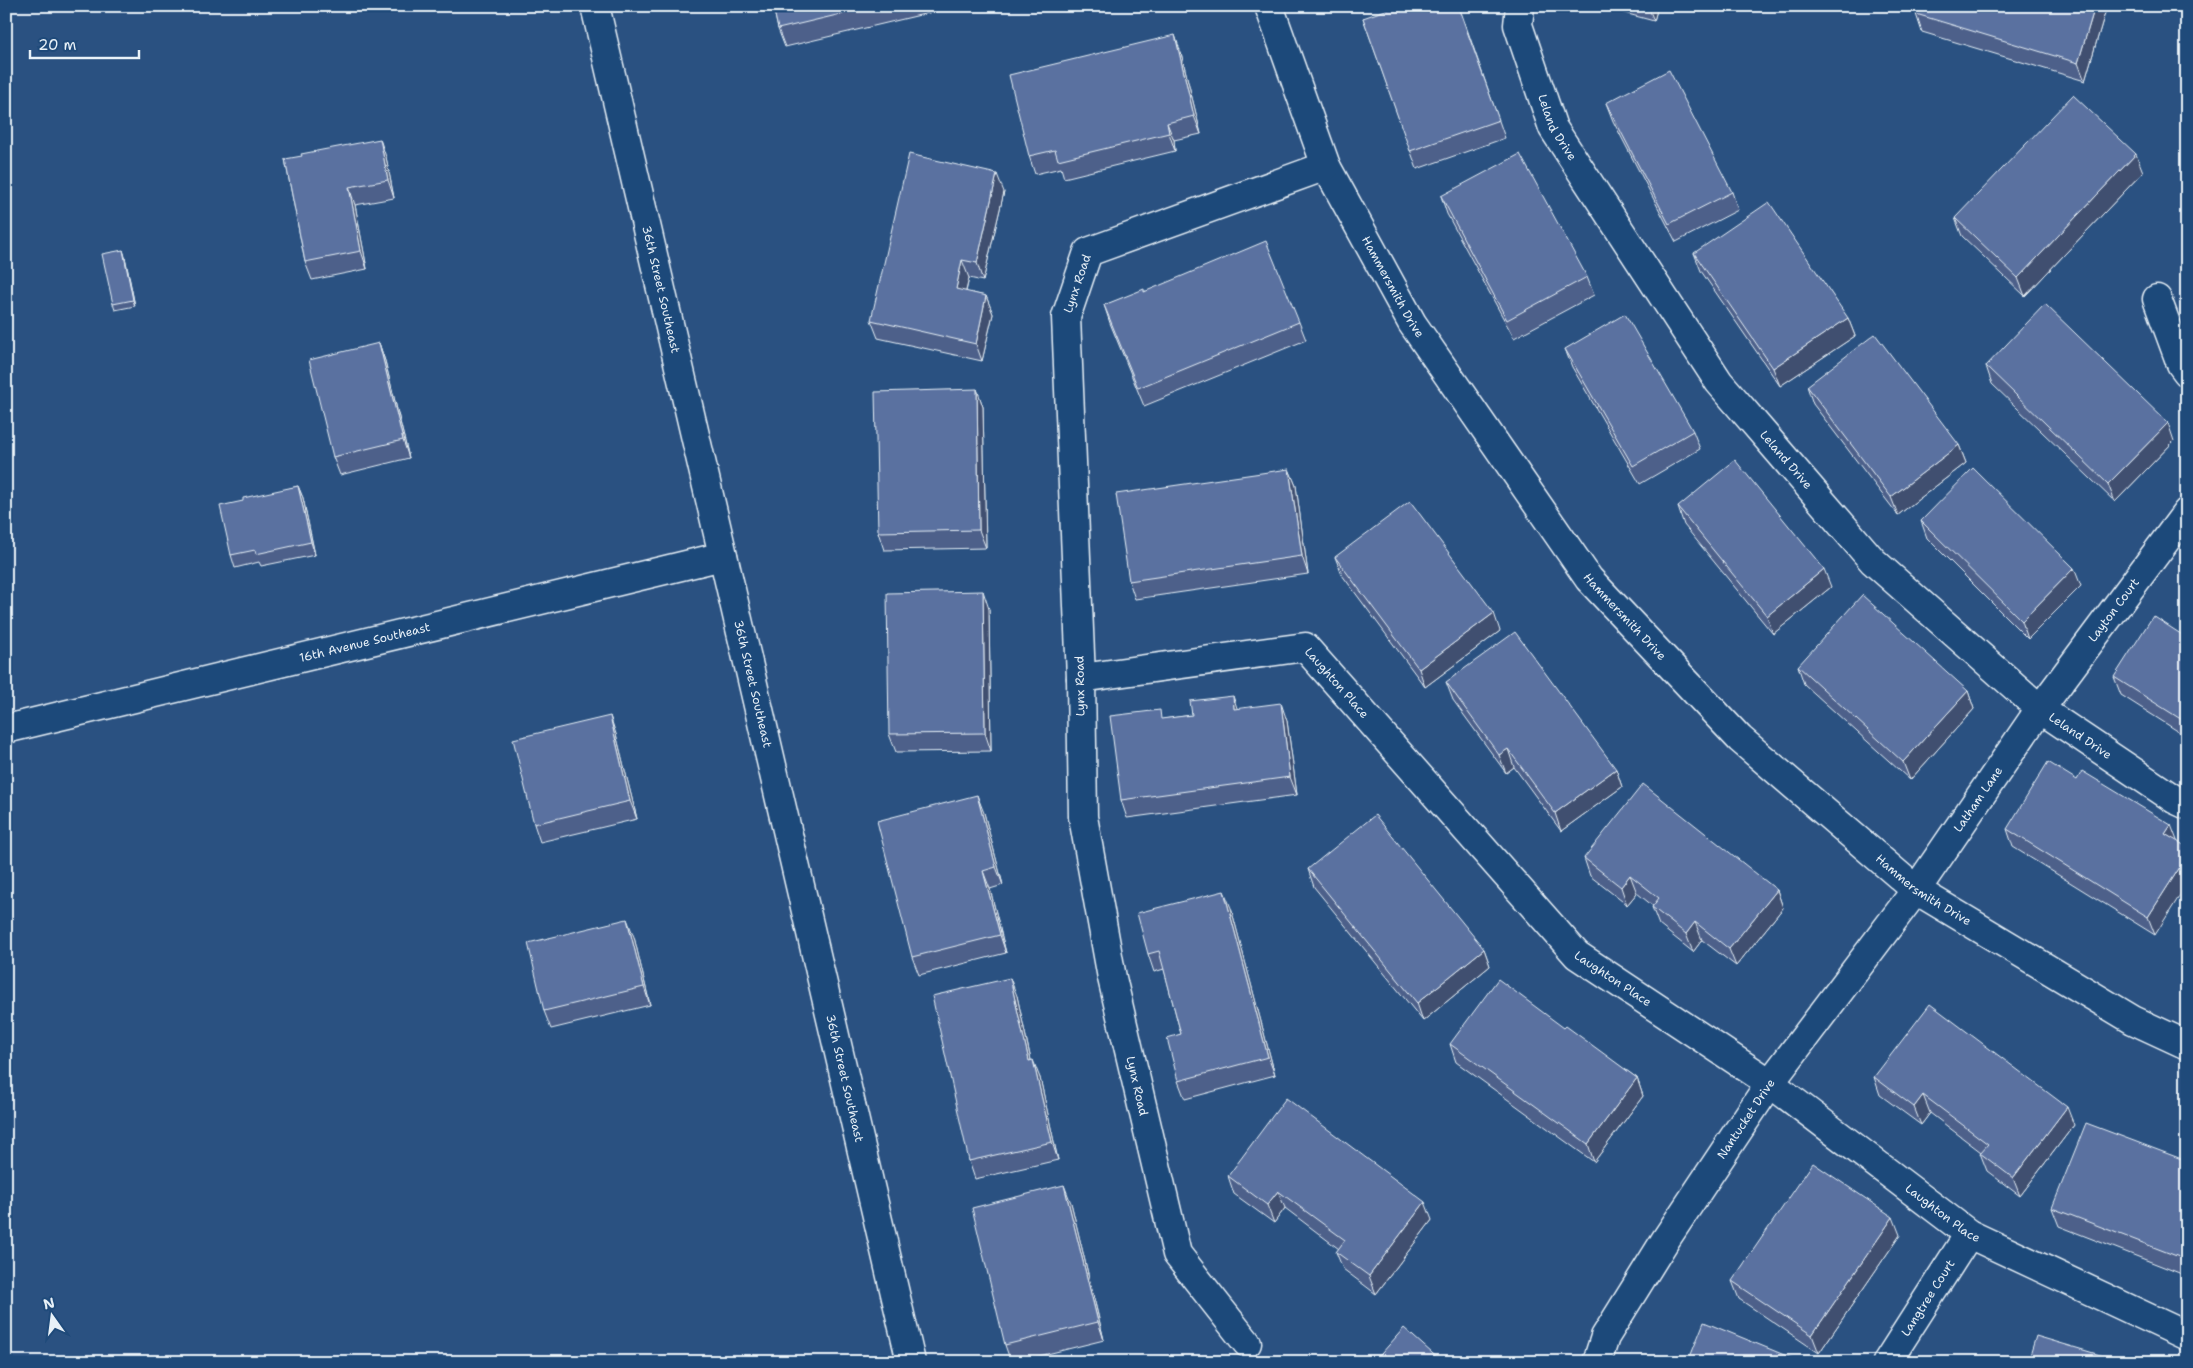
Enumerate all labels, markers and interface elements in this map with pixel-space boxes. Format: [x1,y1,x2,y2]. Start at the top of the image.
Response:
scale bar [30,28,139,60]
text: 20 m [38,35,77,55]
street label: Leland Drive [1534,92,1580,164]
street label: 36th Street Southeast [638,224,684,355]
street label: Hammersmith Drive [1358,233,1428,341]
street label: Lynx Road [1060,252,1095,315]
street label: Leland Drive [1756,427,1816,493]
street label: Hammersmith Drive [1580,570,1670,664]
street label: Layton Court [2085,575,2143,645]
street label: 36th Street Southeast [730,618,776,749]
street label: 16th Avenue Southeast [298,619,432,666]
street label: Laughton Place [1301,644,1372,722]
street label: Lynx Road [1071,655,1089,717]
street label: Leland Drive [2046,709,2115,763]
street label: Latham Lane [1950,763,2006,835]
street label: Hammersmith Drive [1872,851,1974,929]
street label: Laughton Place [1571,947,1655,1010]
street label: 36th Street Southeast [822,1013,867,1144]
street label: Lynx Road [1122,1055,1152,1118]
street label: Nantucket Drive [1713,1075,1779,1162]
street label: Laughton Place [1902,1180,1983,1246]
street label: Langtree Court [1898,1257,1958,1339]
north arrow [28,1290,78,1340]
text: N [41,1293,56,1313]

